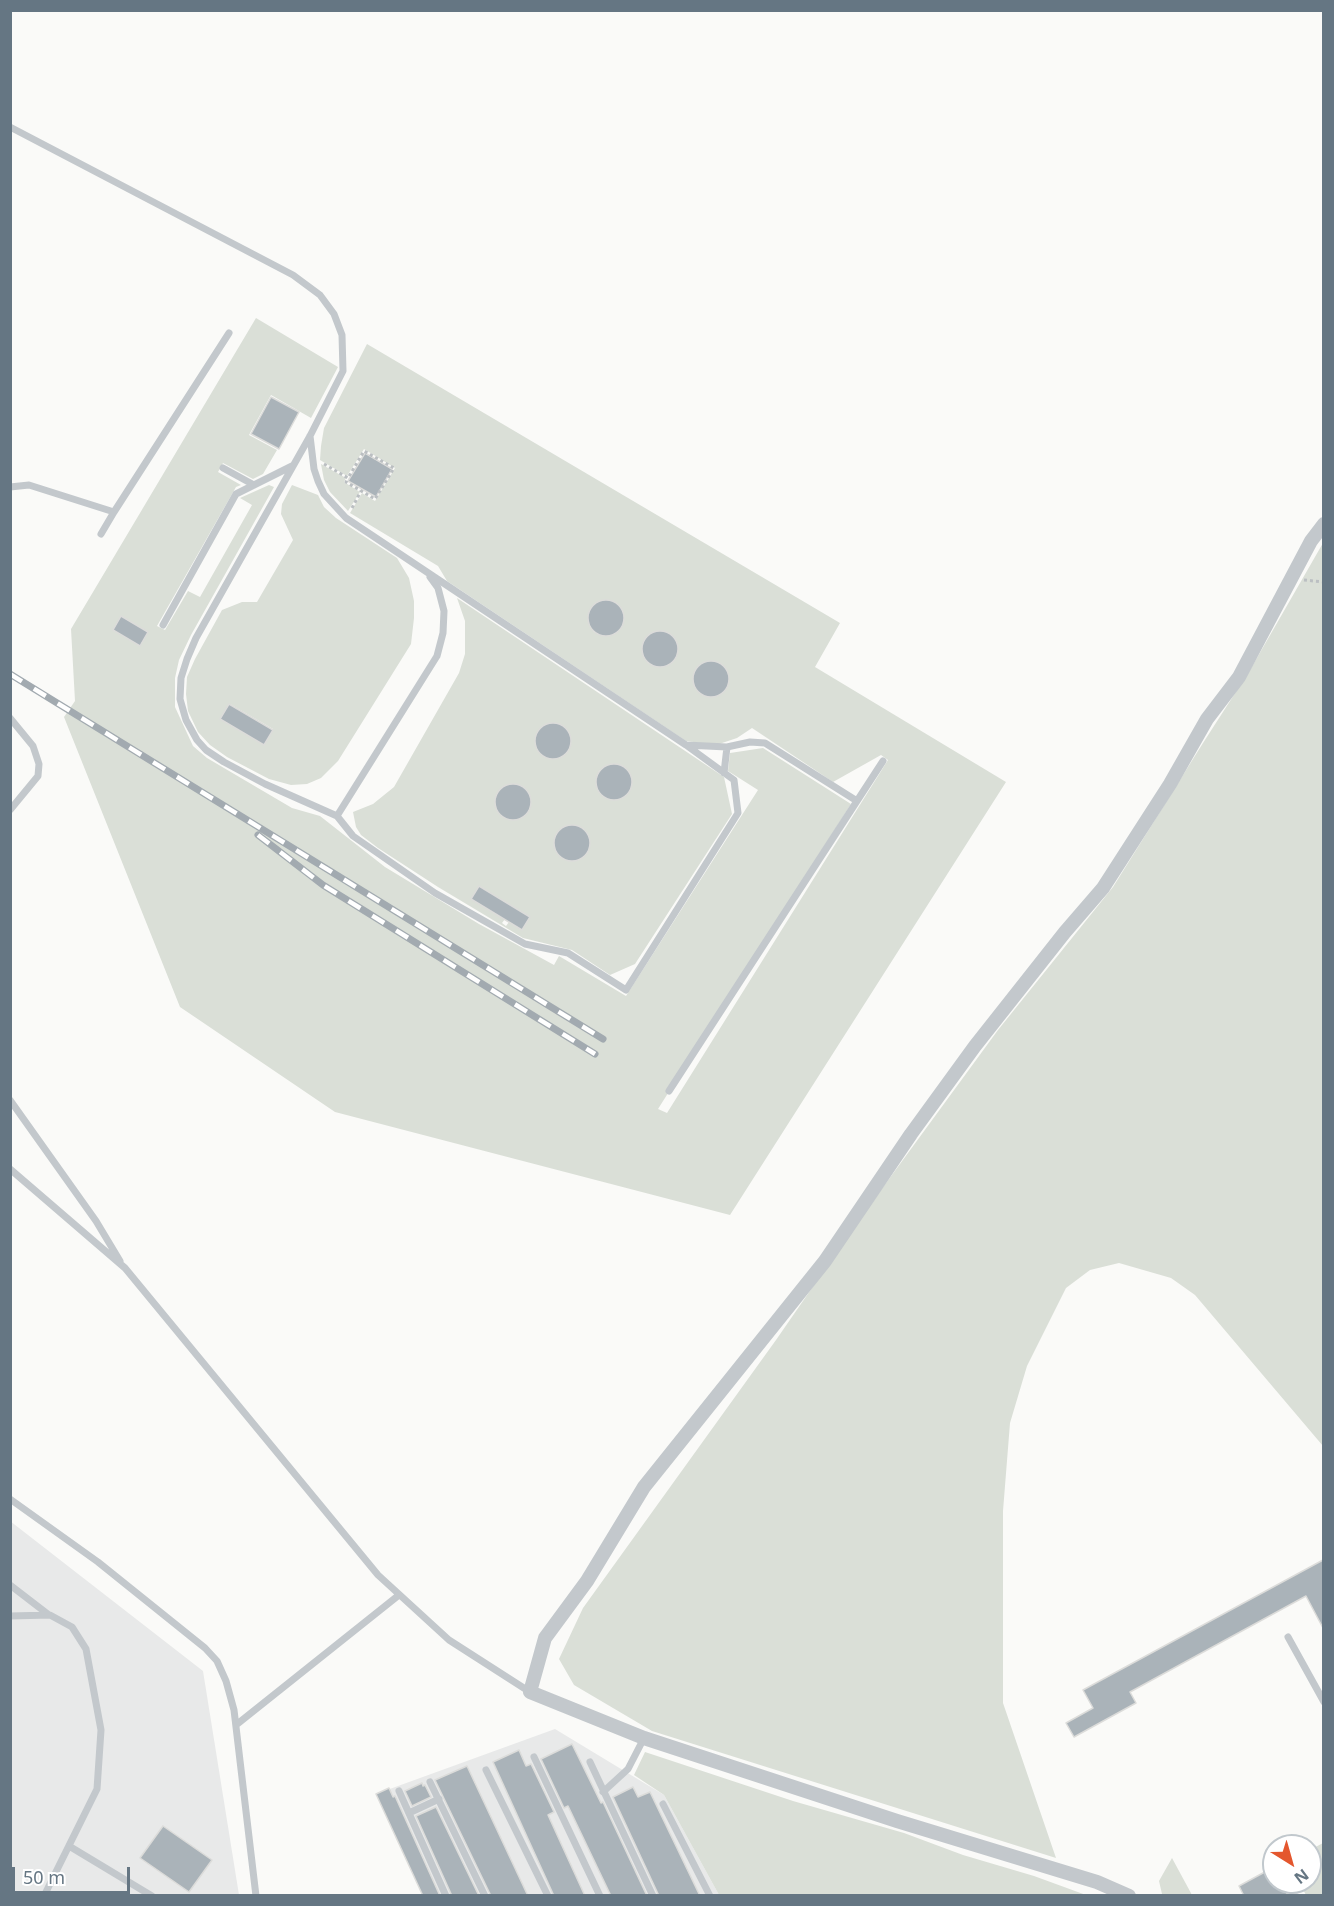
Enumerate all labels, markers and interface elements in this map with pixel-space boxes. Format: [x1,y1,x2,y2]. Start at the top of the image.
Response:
north arrow [1262,1834,1322,1894]
scale bar [15,1855,134,1893]
text: N [1290,1864,1313,1889]
text: 50 m [23,1865,65,1889]

